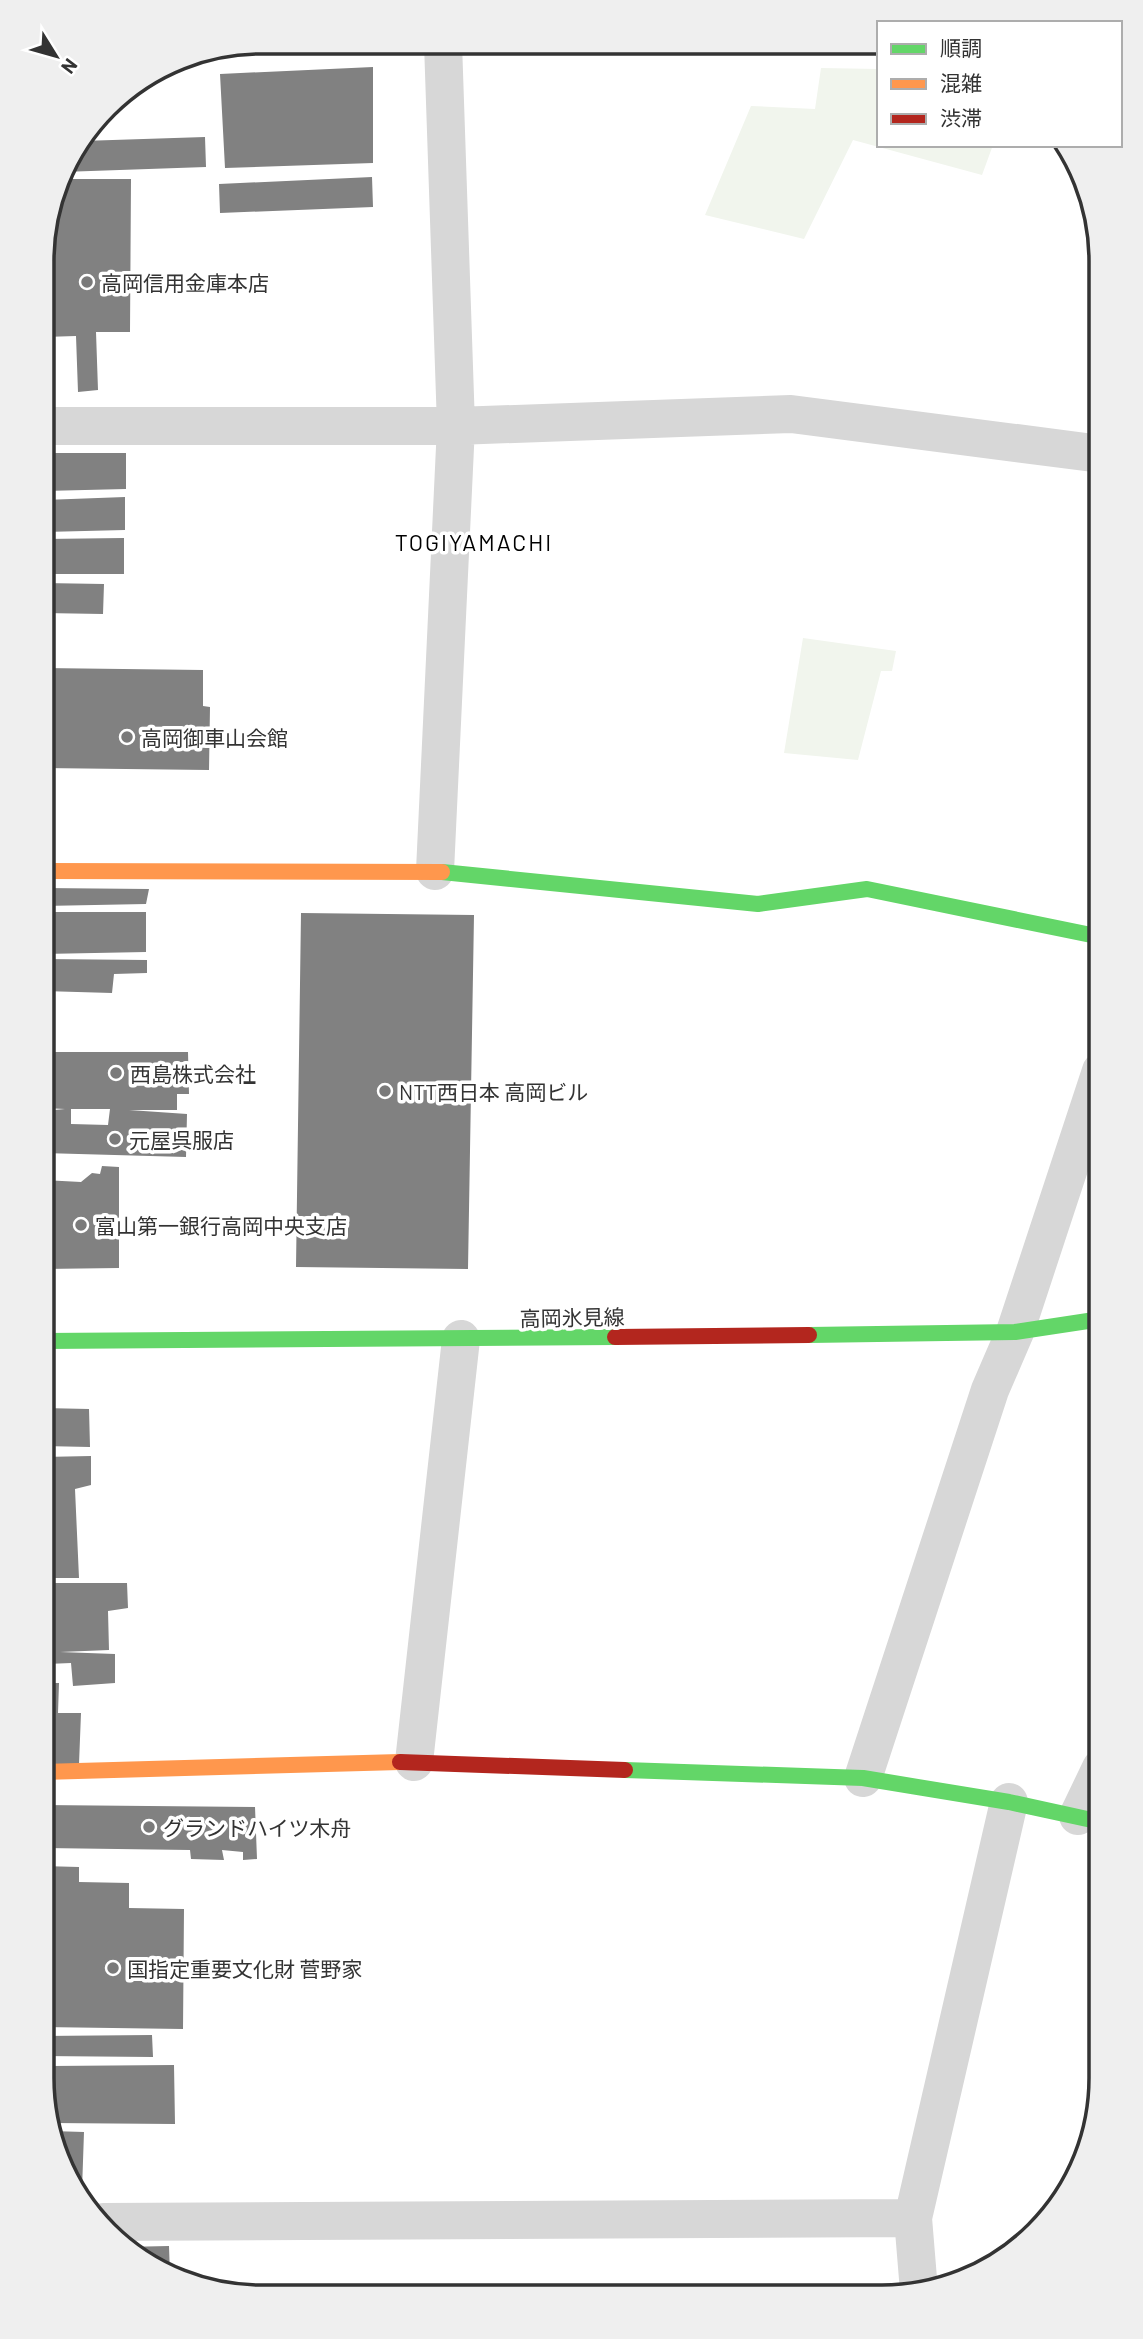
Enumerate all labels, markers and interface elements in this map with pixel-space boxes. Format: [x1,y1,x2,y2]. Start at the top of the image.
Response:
north arrow [21,21,91,91]
legend [877,21,1122,147]
text: 順調 [940,35,982,60]
text: N [57,55,83,79]
text: 混雑 [940,70,982,95]
text: 渋滞 [940,105,982,130]
place label: 高岡信用金庫本店 [101,270,269,295]
marker: 高岡信用金庫本店 [79,274,95,290]
district label: TOGIYAMACHI [395,528,553,556]
place label: 高岡御車山会館 [141,725,288,750]
marker: 高岡御車山会館 [119,729,135,745]
place label: 西島株式会社 [130,1061,256,1086]
marker: 西島株式会社 [108,1065,124,1081]
place label: NTT西日本 高岡ビル [399,1079,588,1104]
marker: NTT西日本 高岡ビル [377,1083,393,1099]
place label: 元屋呉服店 [129,1127,234,1152]
marker: 元屋呉服店 [107,1131,123,1147]
place label: 富山第一銀行高岡中央支店 [95,1213,347,1238]
marker: 富山第一銀行高岡中央支店 [73,1217,89,1233]
street label: 高岡氷見線 [519,1304,625,1330]
place label: グランドハイツ木舟 [163,1815,352,1840]
marker: グランドハイツ木舟 [141,1819,157,1835]
place label: 国指定重要文化財 菅野家 [127,1956,362,1981]
marker: 国指定重要文化財 菅野家 [105,1960,121,1976]

